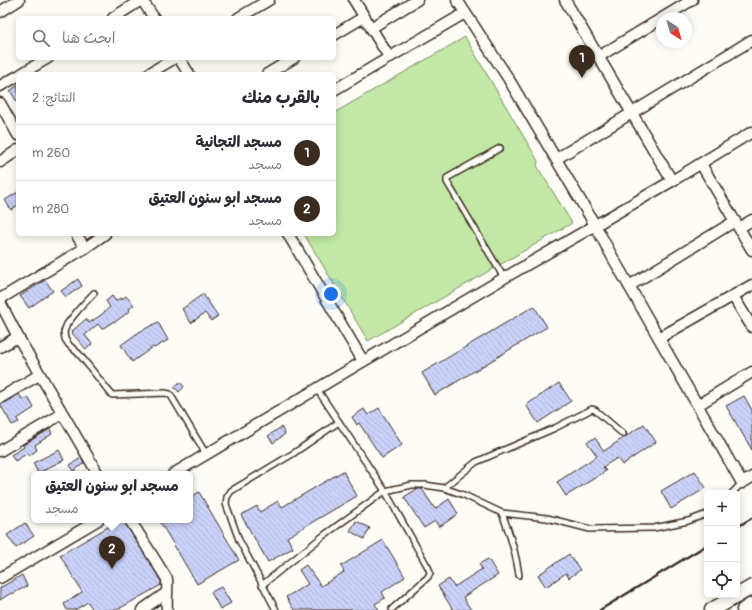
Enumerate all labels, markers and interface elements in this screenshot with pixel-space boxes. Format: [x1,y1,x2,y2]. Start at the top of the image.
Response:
north arrow [656,12,692,48]
search box [16,16,336,60]
icon: search [30,27,52,49]
text: ابحث هنا [62,29,115,48]
pin: 1 [569,45,595,78]
text: بالقرب منك [242,87,320,108]
text: النتائج: 2 [32,90,76,106]
text: مسجد التجانية [196,133,282,152]
text: 260 m [32,145,70,161]
text: 1 [304,145,310,161]
text: مسجد [249,157,282,173]
text: مسجد ابو سنون العتيق [149,189,282,208]
text: 280 m [32,201,69,217]
text: 2 [303,201,311,217]
text: مسجد [249,213,282,229]
your location [321,284,341,304]
popup [31,471,193,523]
text: مسجد ابو سنون العتيق [45,477,179,496]
map controls [704,490,740,598]
button: + [704,490,740,526]
text: مسجد [45,501,79,517]
button: − [704,526,740,562]
pin: 2 [99,536,125,569]
button: locate [704,562,740,598]

